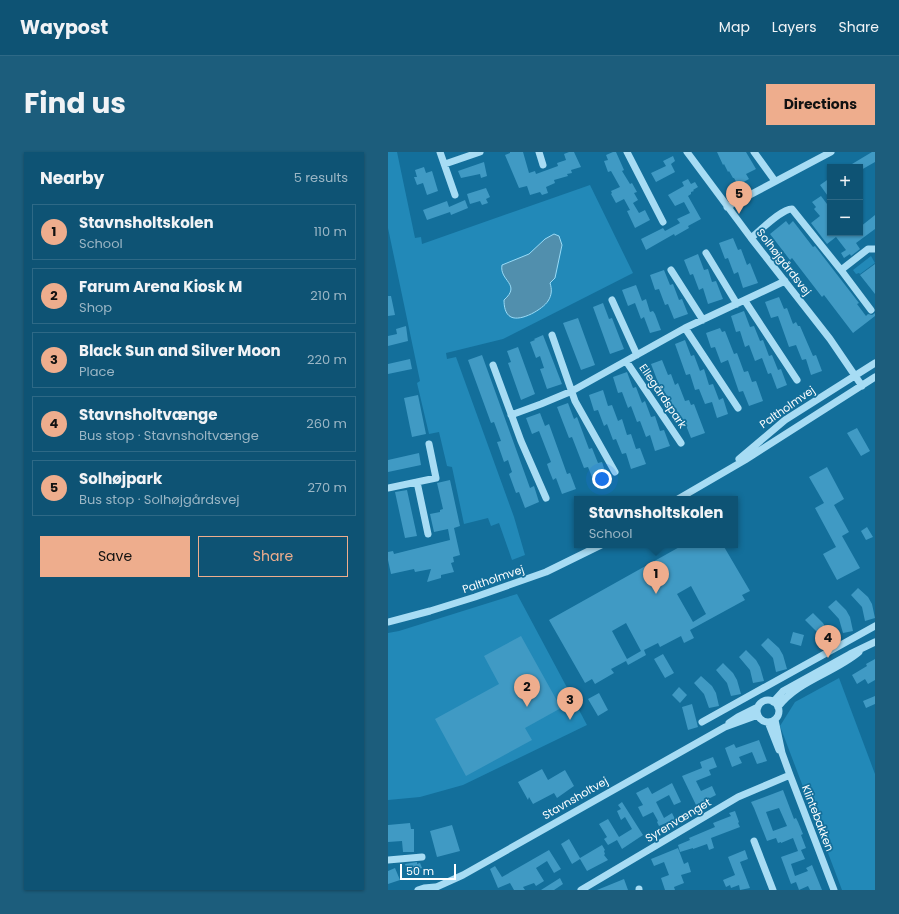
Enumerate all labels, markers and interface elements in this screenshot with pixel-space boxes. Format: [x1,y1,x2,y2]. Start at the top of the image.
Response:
text: Waypost [20,14,108,41]
text: Map [719,17,750,37]
text: Layers [772,17,816,37]
text: Share [838,17,879,37]
text: Find us [24,84,126,123]
button: Directions [766,84,875,125]
map controls [827,164,863,236]
button: + [827,164,863,200]
text: Nearby [40,166,104,190]
text: 5 results [294,168,348,187]
pin: 5 [726,181,752,214]
button: − [827,200,863,236]
text: Stavnsholtskolen [79,212,214,233]
text: 1 [52,222,56,241]
text: 110 m [314,222,347,241]
street label: Solhøjgårdsvej [753,225,815,299]
text: School [79,234,123,253]
text: Farum Arena Kiosk M [79,276,242,297]
text: 2 [50,286,58,305]
text: 210 m [310,286,347,305]
text: Shop [79,298,112,317]
text: Black Sun and Silver Moon [79,340,281,361]
text: 3 [50,350,58,369]
text: 220 m [307,350,347,369]
street label: Ellegårdspark [635,361,691,432]
text: Place [79,362,114,381]
street label: Paltholmvej [756,382,818,432]
text: Stavnsholtvænge [79,404,218,425]
text: 4 [50,414,58,433]
text: 260 m [306,414,347,433]
text: Bus stop · Stavnsholtvænge [79,426,259,445]
text: Solhøjpark [79,468,162,489]
your location [592,469,612,489]
text: 5 [50,478,58,497]
text: 270 m [307,478,347,497]
text: Bus stop · Solhøjgårdsvej [79,490,239,509]
popup [574,496,738,548]
text: Stavnsholtskolen [589,502,723,523]
text: School [589,524,632,543]
button: Save [40,536,190,577]
button: Share [198,536,348,577]
street label: Paltholmvej [460,561,526,597]
pin: 1 [643,561,669,594]
pin: 4 [815,625,841,658]
pin: 2 [514,674,540,707]
pin: 3 [557,687,583,720]
street label: Stavnsholtvej [539,773,611,823]
street label: Klintebakken [798,782,838,854]
street label: Syrenvænget [642,794,714,846]
scale bar [400,862,456,881]
text: 50 m [406,863,434,879]

